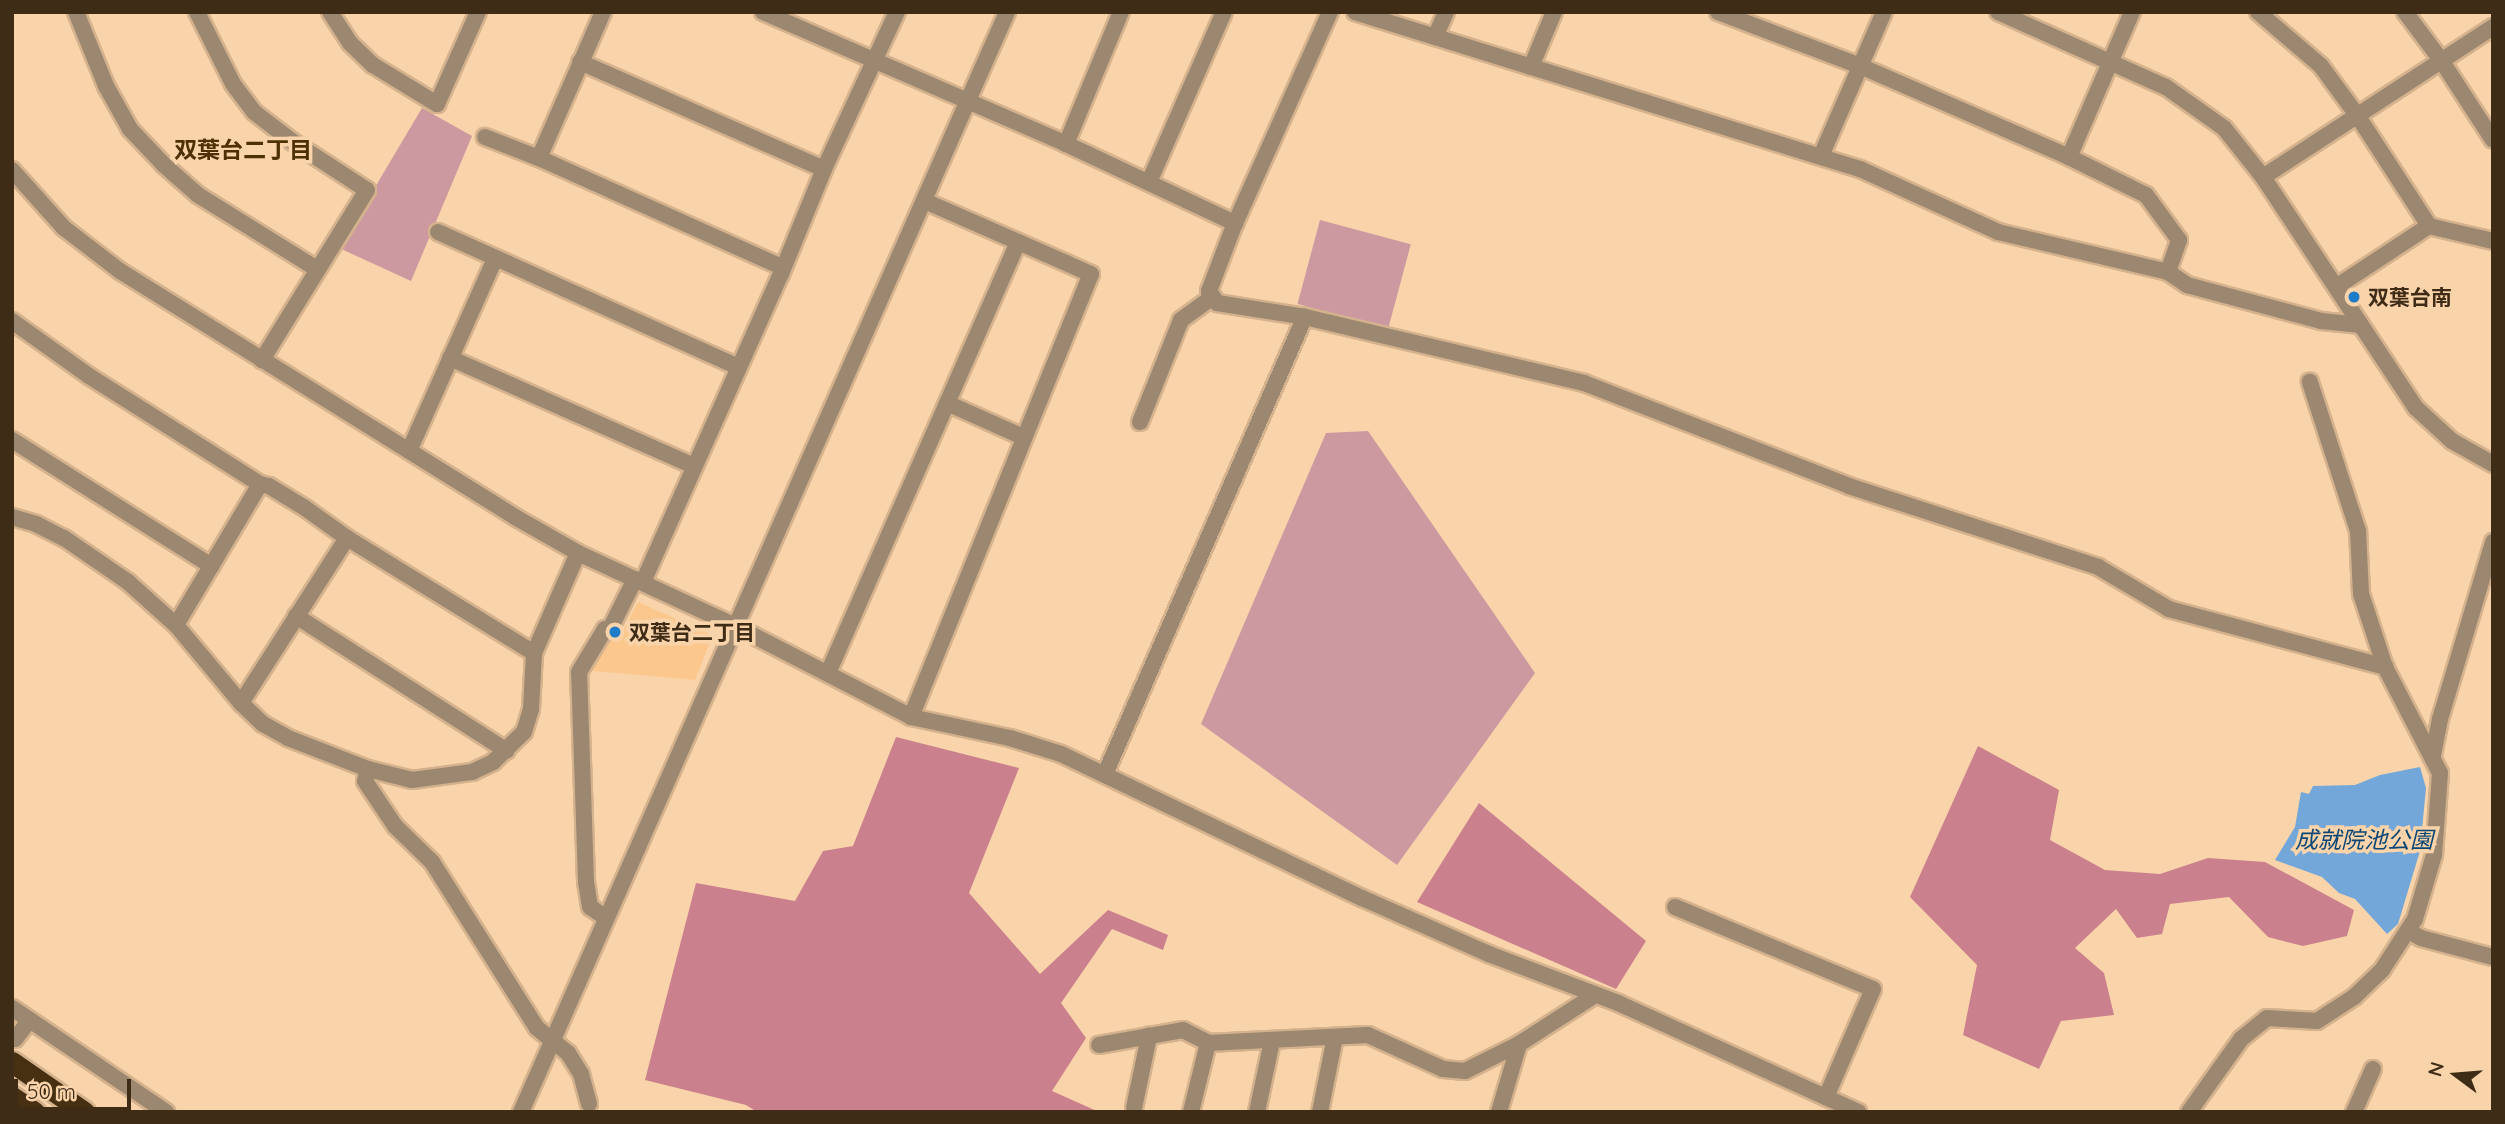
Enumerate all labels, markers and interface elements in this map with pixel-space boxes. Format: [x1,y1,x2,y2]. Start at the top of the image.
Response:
district label: 双葉台二丁目 [174,136,312,164]
place label: 双葉台南 [2368,284,2452,310]
marker: 双葉台南 [2346,289,2362,305]
place label: 双葉台二丁目 [629,619,755,645]
marker: 双葉台二丁目 [607,624,623,640]
water label: 成就院池公園 [2295,826,2433,854]
north arrow [2421,1040,2491,1110]
text: N [2422,1059,2449,1079]
scale bar [18,1064,135,1108]
text: 50 m [27,1078,76,1104]

